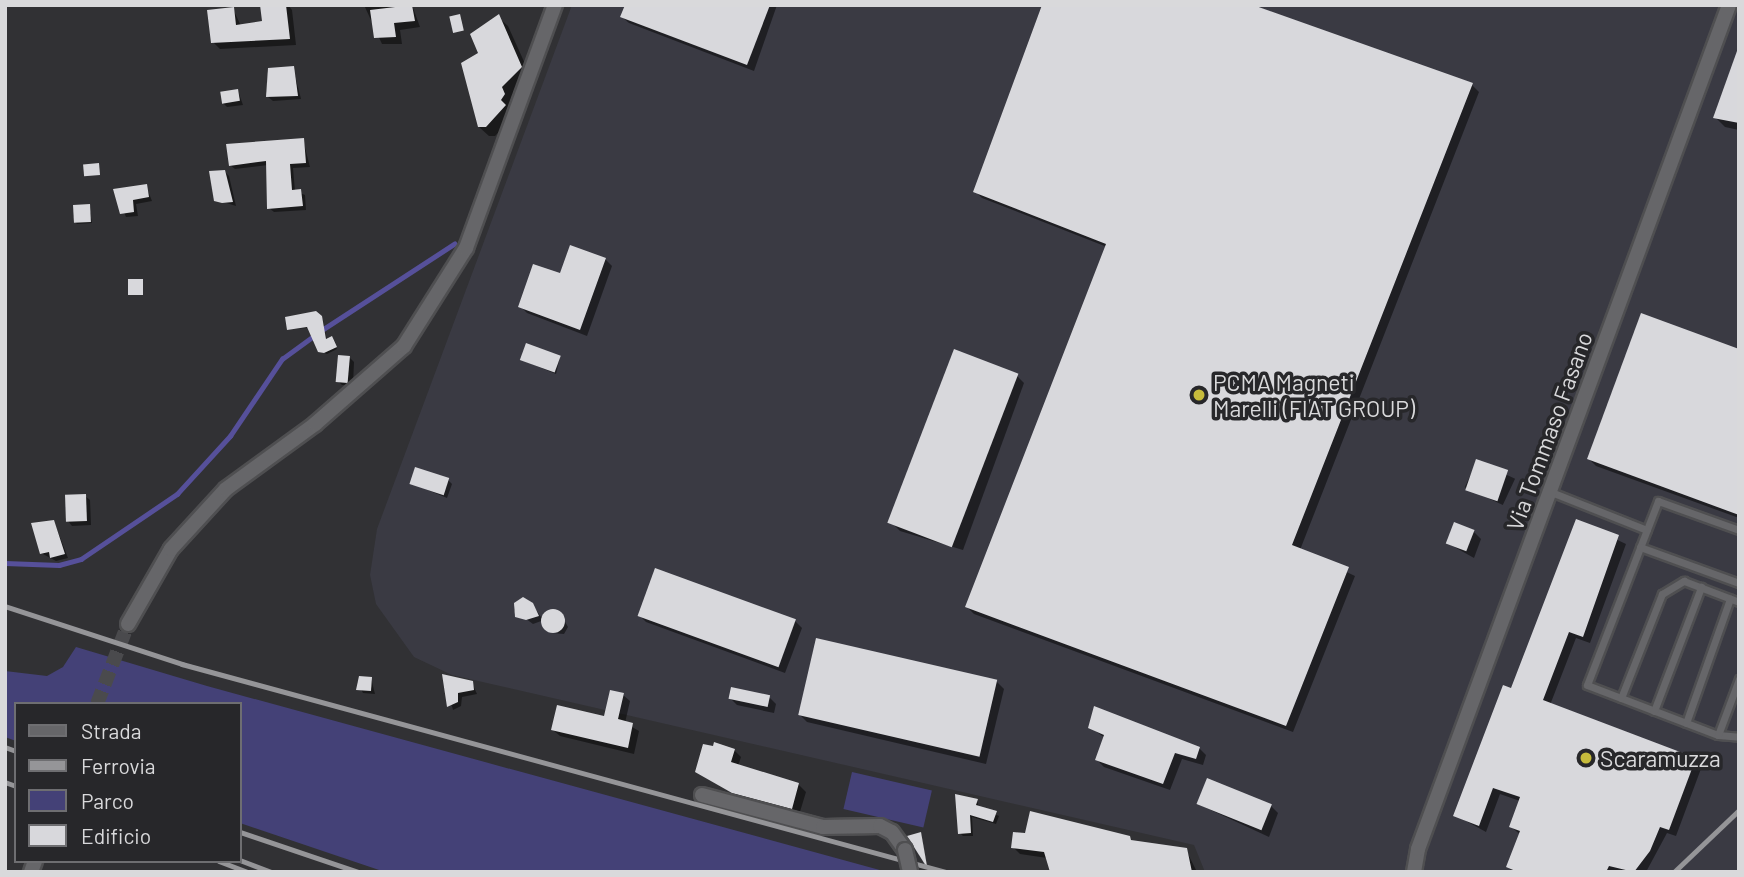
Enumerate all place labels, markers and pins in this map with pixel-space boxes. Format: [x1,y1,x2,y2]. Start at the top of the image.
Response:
place label: PCMA Magneti Marelli (FIAT GROUP) [1213,368,1415,422]
marker: PCMA Magneti Marelli (FIAT GROUP) [1191,387,1207,403]
place label: Scaramuzza [1600,744,1721,772]
marker: Scaramuzza [1578,750,1594,766]

